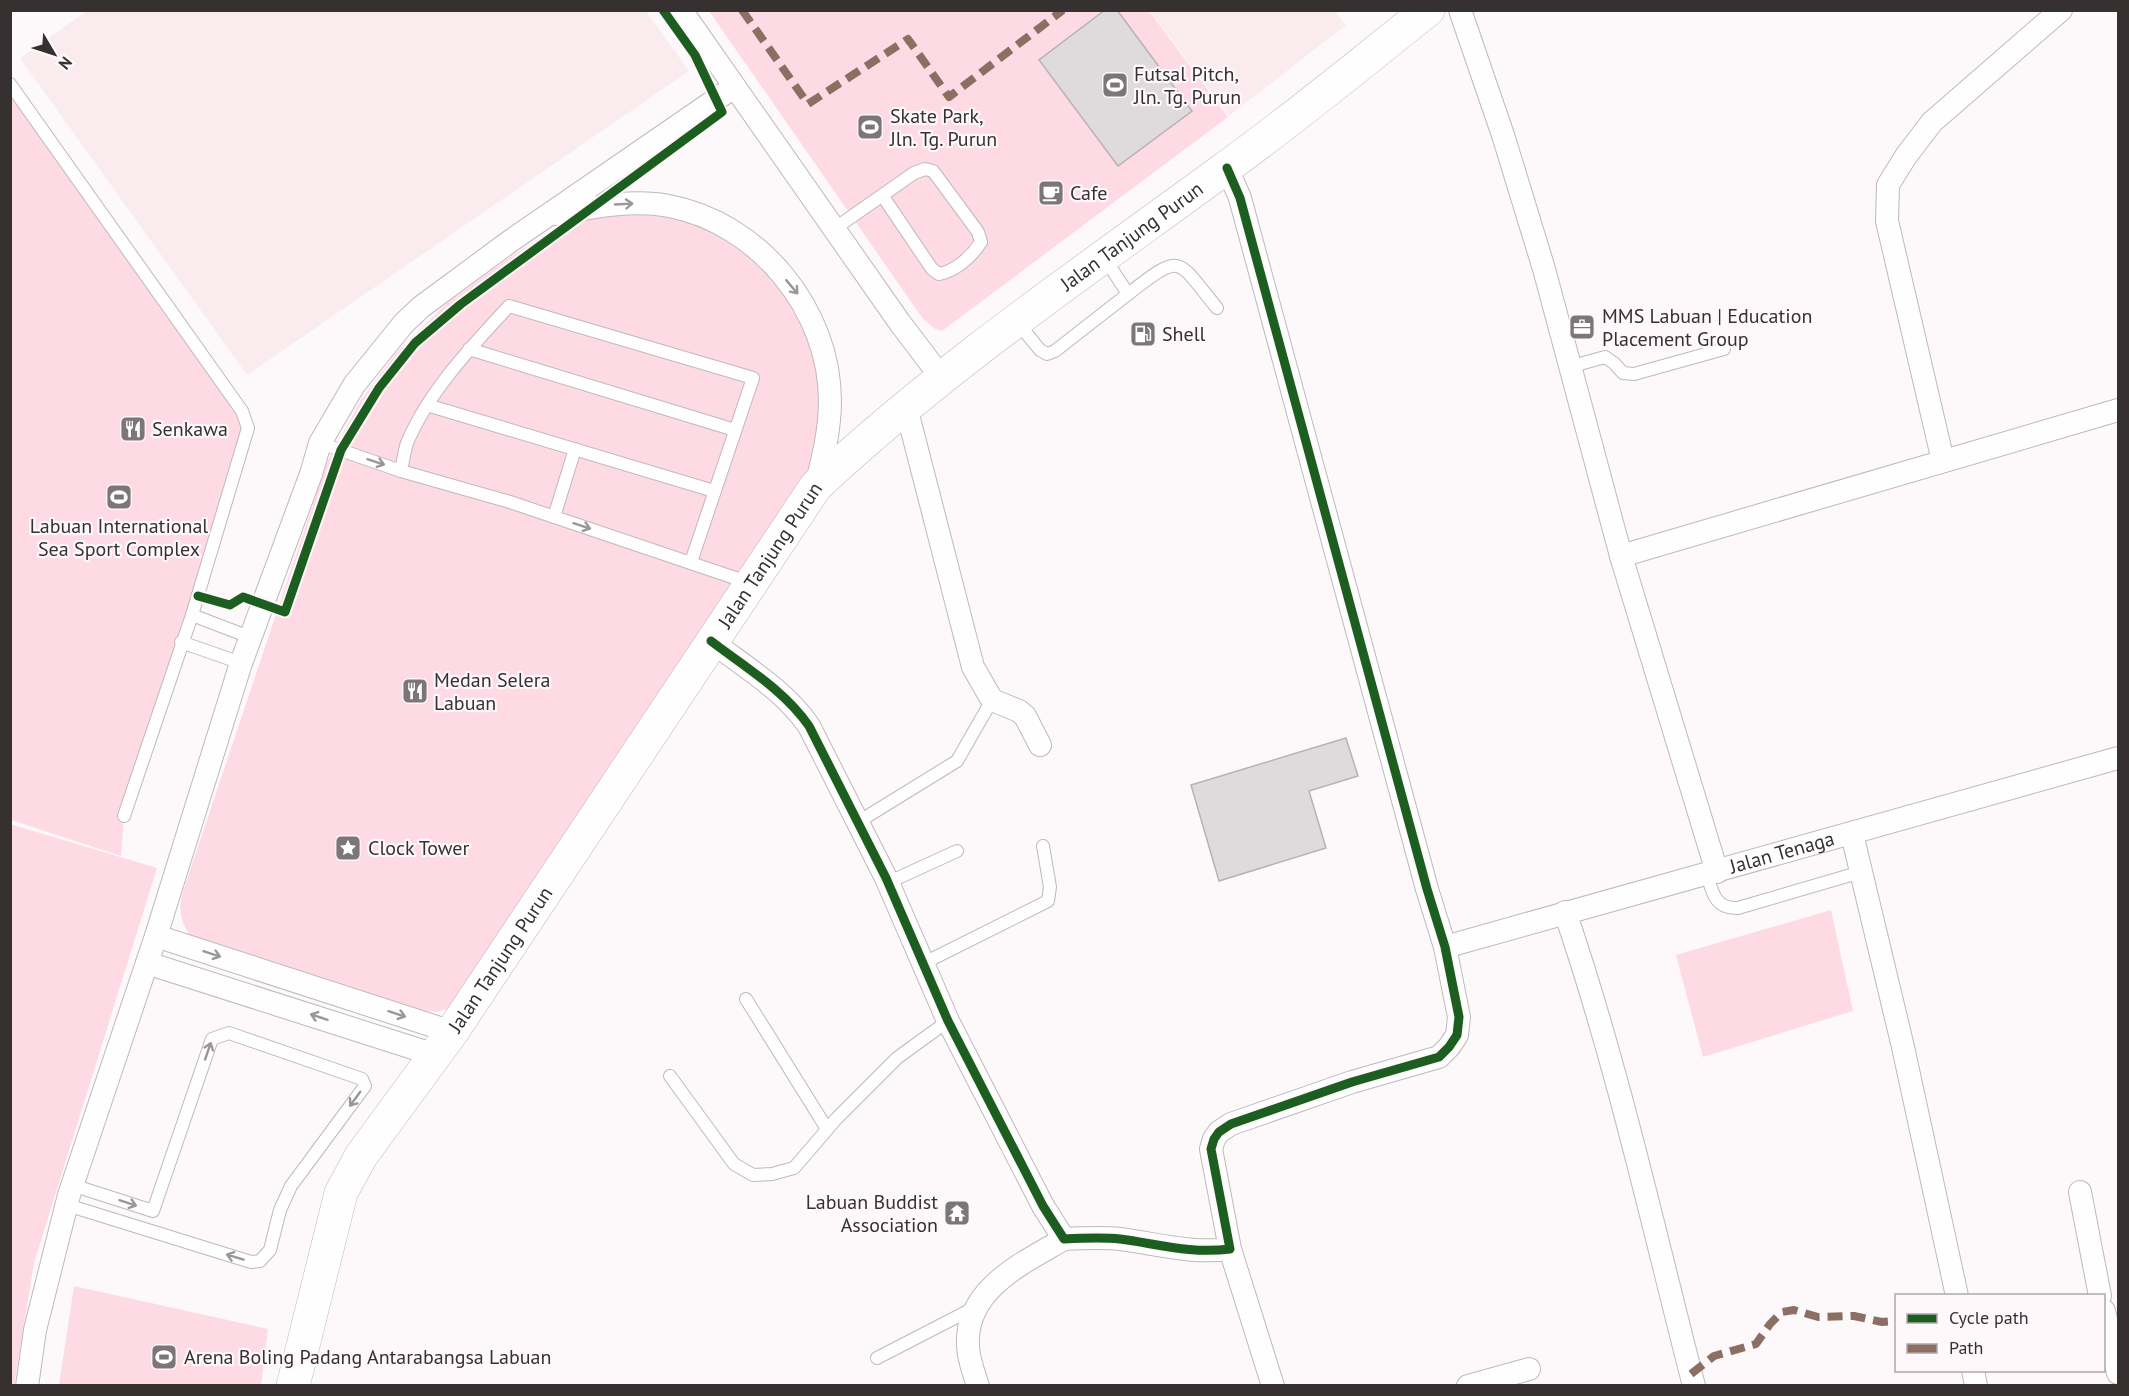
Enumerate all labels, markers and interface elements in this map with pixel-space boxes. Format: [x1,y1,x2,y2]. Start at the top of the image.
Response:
north arrow [24,24,84,84]
text: N [55,53,77,74]
place label: Futsal Pitch, Jln. Tg. Purun [1133,61,1241,110]
sports icon: Futsal Pitch, Jln. Tg. Purun [1100,70,1130,100]
place label: Skate Park, Jln. Tg. Purun [889,103,997,152]
sports icon: Skate Park, Jln. Tg. Purun [855,112,885,142]
street label: Jalan Tanjung Purun [1054,176,1208,297]
cafe icon: Cafe [1036,178,1066,208]
place label: Cafe [1070,180,1107,206]
one-way arrow [614,198,634,209]
one-way arrow [785,279,799,294]
place label: MMS Labuan | Education Placement Group [1602,303,1812,352]
office icon: MMS Labuan | Education Placement Group [1567,312,1597,342]
fuel station icon: Shell [1128,319,1158,349]
place label: Shell [1162,321,1206,347]
restaurant icon: Senkawa [118,414,148,444]
place label: Senkawa [152,416,228,442]
one-way arrow [366,457,385,468]
street label: Jalan Tanjung Purun [711,477,828,634]
sports icon: Labuan International Sea Sport Complex [104,482,134,512]
place label: Labuan International Sea Sport Complex [30,513,208,562]
one-way arrow [572,521,591,532]
place label: Medan Selera Labuan [434,667,550,716]
restaurant icon: Medan Selera Labuan [400,676,430,706]
street label: Jalan Tenaga [1726,825,1837,880]
place icon: Clock Tower [333,833,363,863]
place label: Clock Tower [368,835,469,861]
street label: Jalan Tanjung Purun [442,881,558,1038]
one-way arrow [202,949,221,960]
one-way arrow [387,1009,406,1020]
one-way arrow [310,1011,329,1022]
one-way arrow [204,1042,215,1061]
one-way arrow [349,1090,361,1106]
place label: Labuan Buddist Association [806,1189,938,1238]
one-way arrow [118,1198,137,1209]
temple icon: Labuan Buddist Association [942,1198,972,1228]
one-way arrow [226,1251,245,1262]
legend [1895,1294,2105,1372]
text: Cycle path [1949,1306,2029,1329]
text: Path [1949,1336,1983,1359]
sports icon: Arena Boling Padang Antarabangsa Labuan [149,1342,179,1372]
place label: Arena Boling Padang Antarabangsa Labuan [184,1344,551,1370]

